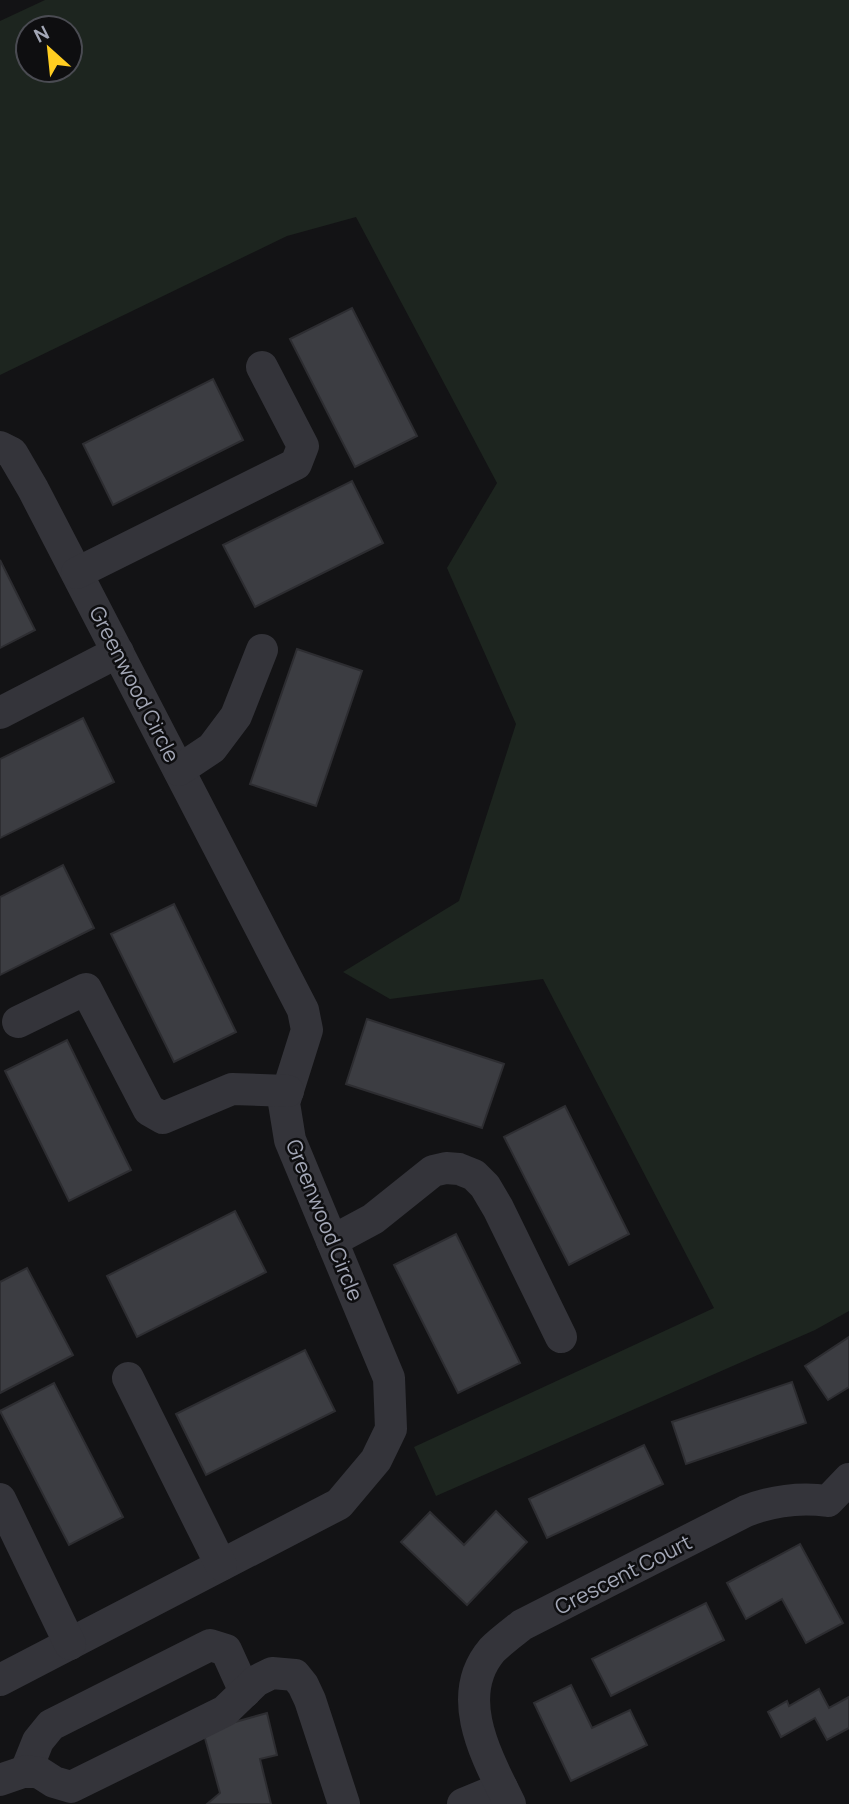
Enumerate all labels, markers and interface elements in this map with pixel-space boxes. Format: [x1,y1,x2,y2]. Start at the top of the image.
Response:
north arrow [14,14,84,84]
text: N [29,19,53,49]
street label: Greenwood Circle [84,601,186,767]
street label: Greenwood Circle [280,1135,370,1305]
street label: Crescent Court [550,1527,696,1621]

